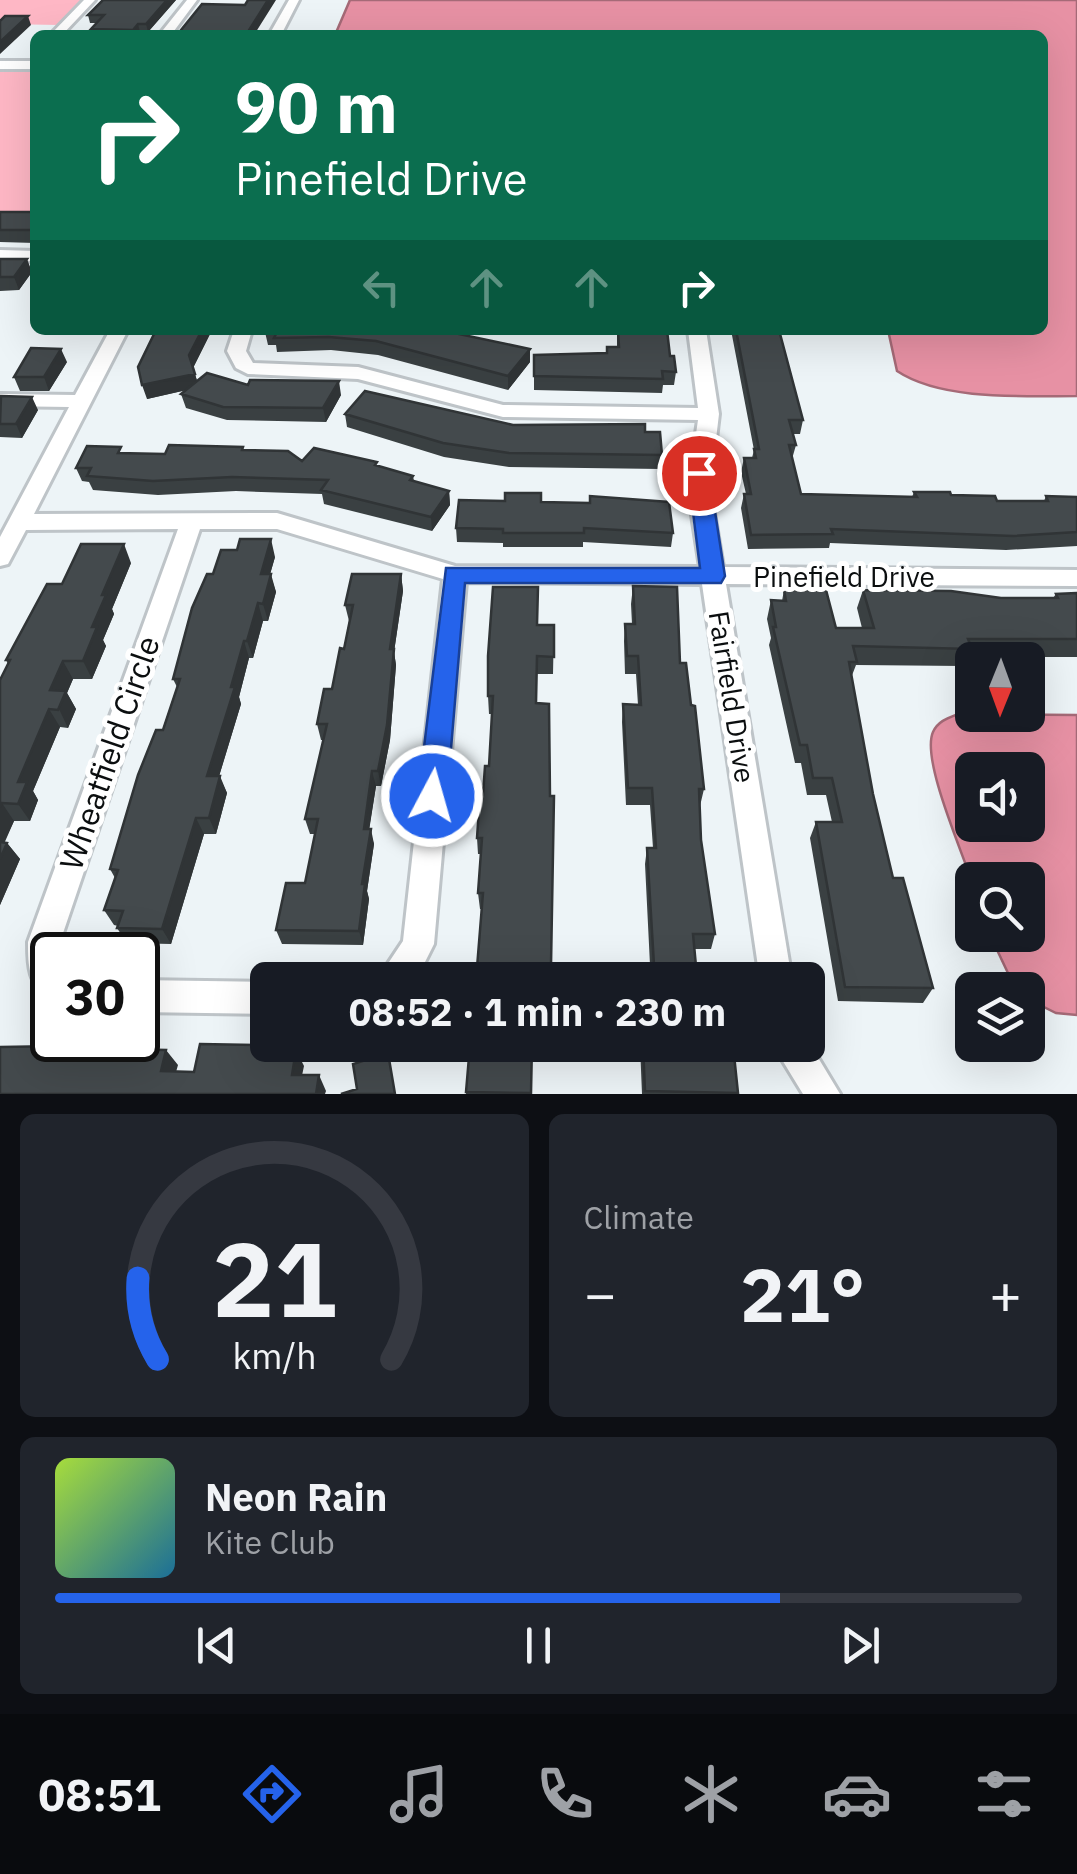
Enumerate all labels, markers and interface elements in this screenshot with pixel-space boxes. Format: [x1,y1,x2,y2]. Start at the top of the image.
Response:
text: 90 m [235,61,398,152]
icon: right [70,70,200,200]
text: Pinefield Drive [235,149,527,207]
icon: left [354,260,409,315]
icon: ahead [459,260,514,315]
icon: ahead [564,260,619,315]
icon: right [669,260,724,315]
pin [657,431,742,516]
icon: arrive [672,446,727,501]
street label: Pinefield Drive [753,558,935,595]
street label: Fairfield Drive [701,608,764,786]
street label: Wheatfield Circle [49,630,169,875]
north arrow [955,642,1045,732]
map controls [955,642,1045,1062]
position arrow [380,744,484,848]
button: sound [955,752,1045,842]
button: search [955,862,1045,952]
speed limit sign: 30 [30,932,160,1062]
button: layers [955,972,1045,1062]
text: 08:52 · 1 min · 230 m [349,987,726,1036]
text: Climate [584,1196,694,1238]
text: 21 [212,1210,337,1346]
text: 21° [740,1245,865,1343]
text: − [584,1258,617,1329]
text: + [989,1258,1022,1329]
text: km/h [232,1332,316,1379]
text: Neon Rain [205,1472,387,1521]
text: Kite Club [205,1521,335,1563]
icon: previous [189,1618,244,1673]
icon: pause [511,1618,566,1673]
icon: next [833,1618,888,1673]
icon: directions [237,1759,307,1829]
icon: music [384,1759,454,1829]
icon: phone [530,1759,600,1829]
icon: climate [676,1759,746,1829]
icon: car [822,1759,892,1829]
icon: filters [969,1759,1039,1829]
text: 08:51 [38,1765,161,1823]

